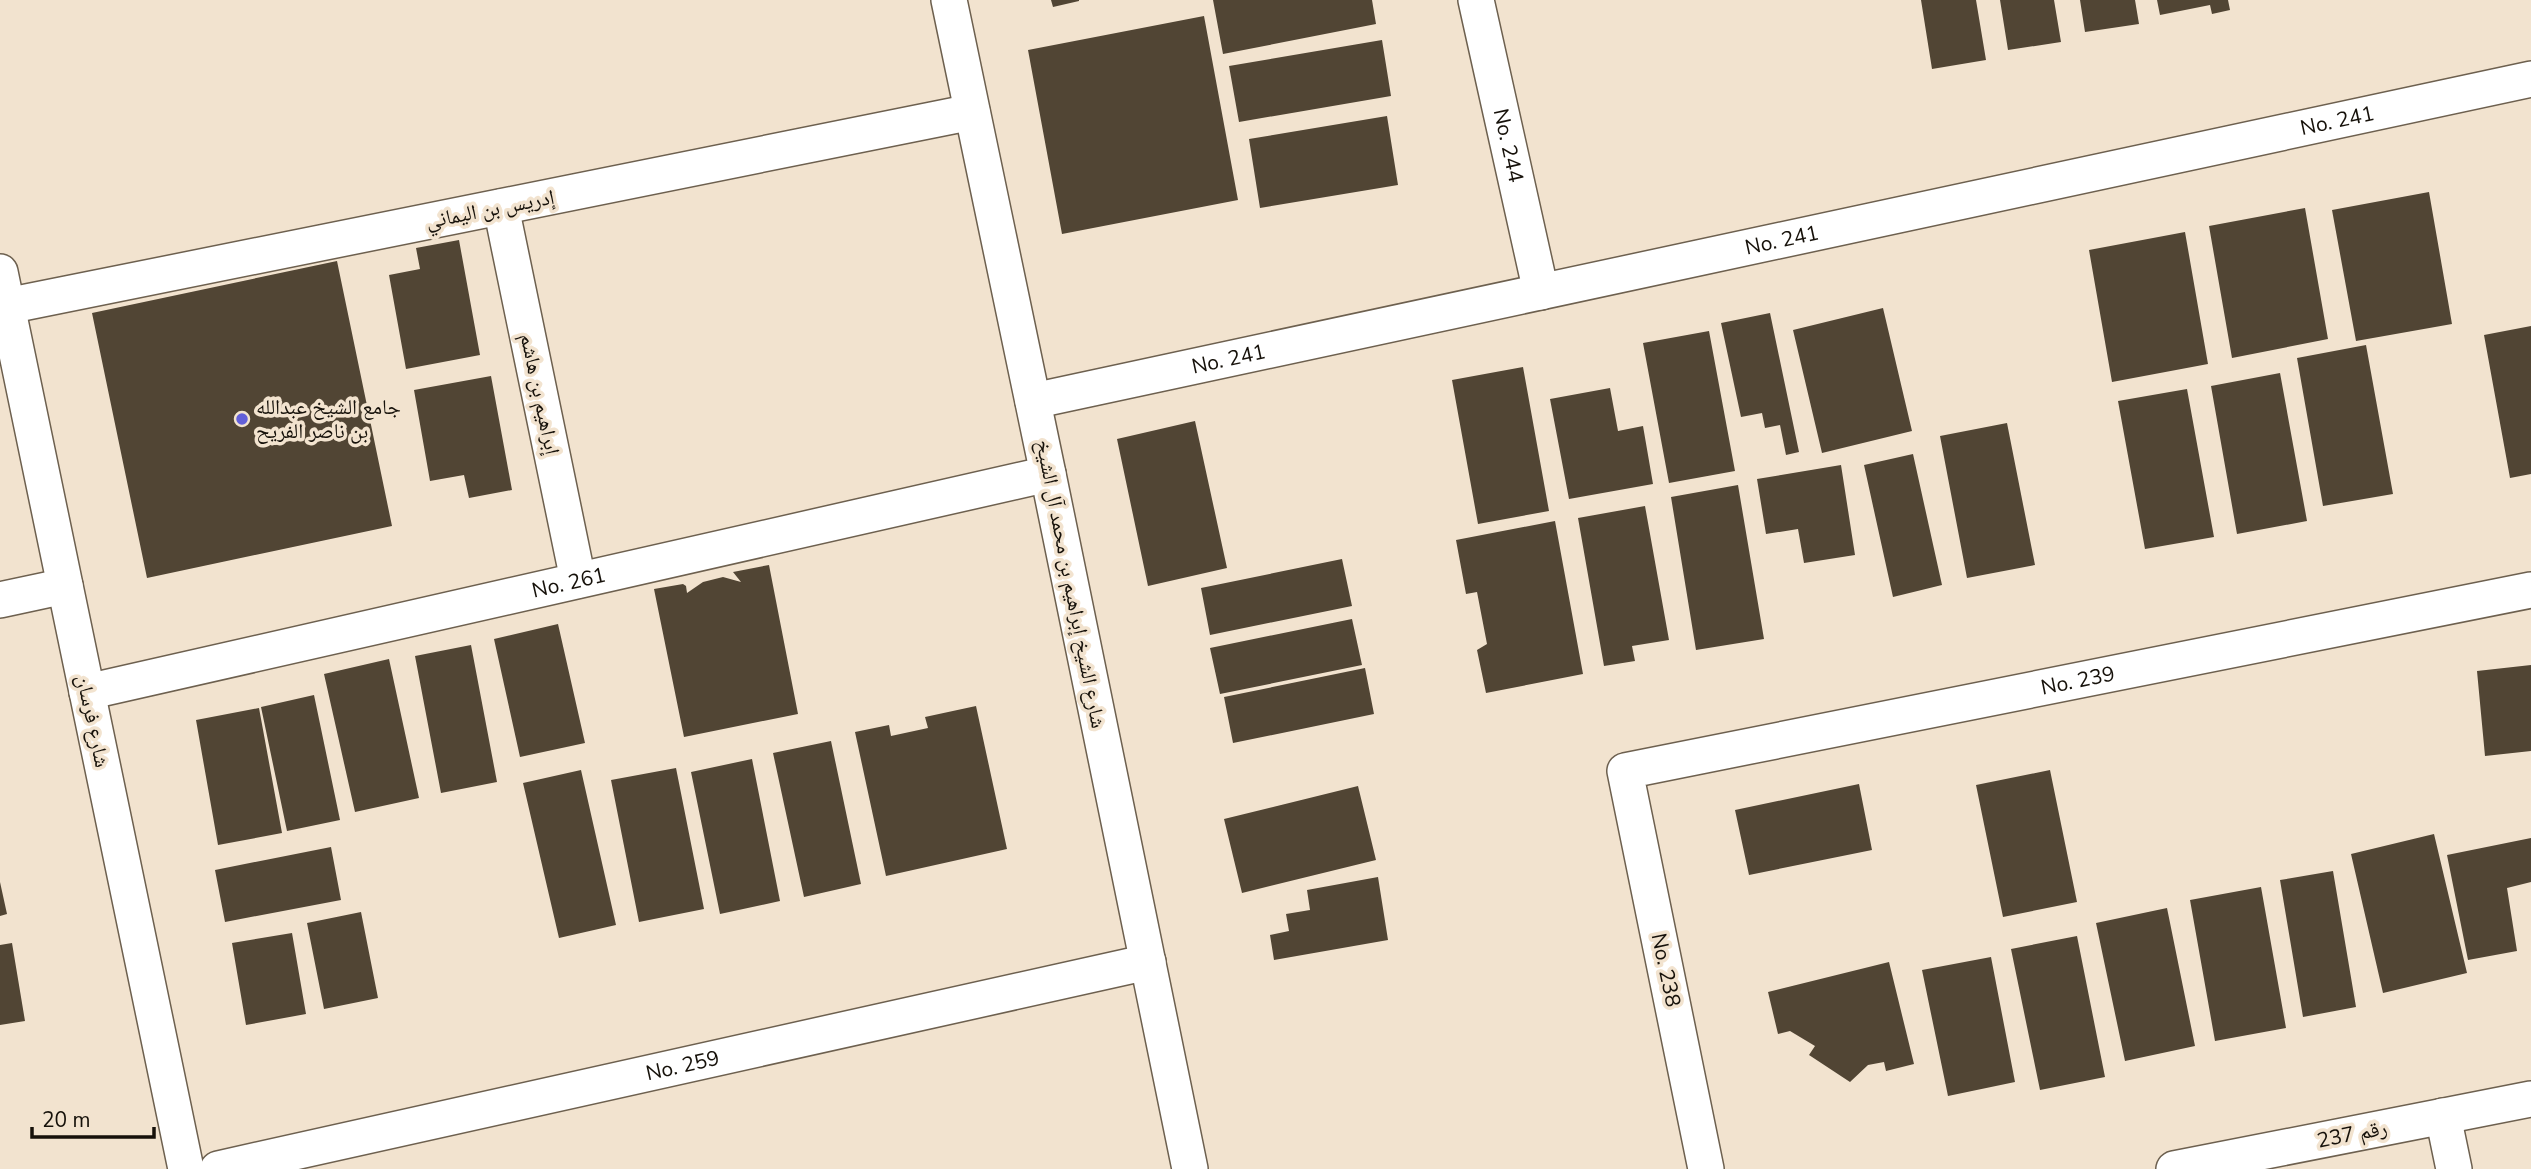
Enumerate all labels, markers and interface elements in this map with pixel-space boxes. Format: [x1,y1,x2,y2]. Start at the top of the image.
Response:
street label: No. 241 [2298,99,2377,142]
street label: No. 244 [1487,106,1530,185]
street label: إدريس بن اليماني [423,183,557,237]
street label: No. 241 [1742,218,1821,262]
street label: إبراهيم بن هاشم [513,331,567,457]
street label: No. 241 [1189,337,1268,381]
place label: جامع الشيخ عبدالله بن ناصر الفريح [256,393,401,445]
marker: جامع الشيخ عبدالله بن ناصر الفريح [234,411,250,427]
street label: شارع الشيخ إبراهيم بن محمد آل الشيخ [1029,437,1113,731]
street label: No. 261 [529,561,608,605]
street label: No. 239 [2038,659,2117,702]
street label: شارع فرسان [70,672,116,770]
street label: No. 238 [1645,931,1687,1009]
street label: No. 259 [643,1044,722,1087]
scale bar [32,1096,154,1140]
text: 20 m [42,1106,91,1134]
street label: رقم 237 [2314,1113,2390,1155]

